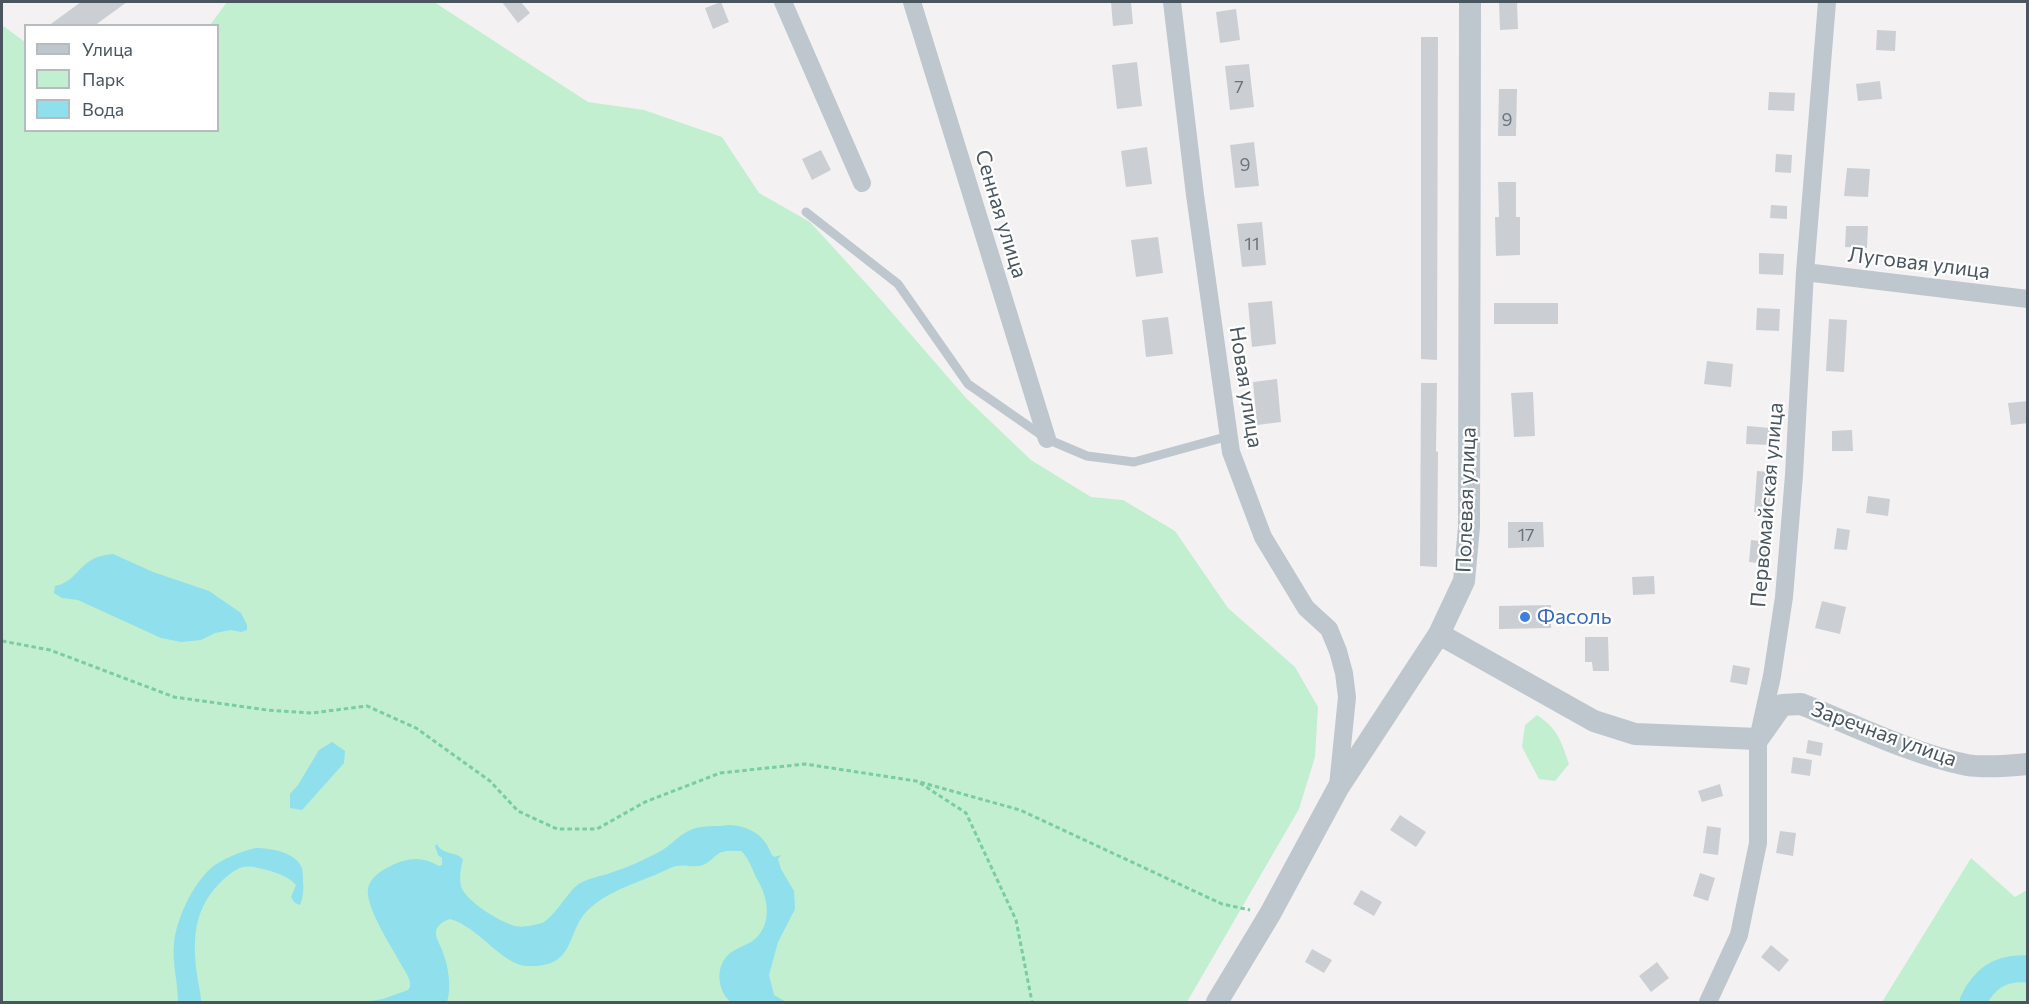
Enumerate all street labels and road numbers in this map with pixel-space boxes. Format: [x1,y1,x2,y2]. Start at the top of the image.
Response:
street label: Сенная улица [970,147,1032,281]
street label: Луговая улица [1847,242,1991,284]
street label: Новая улица [1224,324,1268,450]
street label: Первомайская улица [1745,402,1789,608]
street label: Полевая улица [1451,427,1481,573]
street label: Заречная улица [1808,696,1960,772]

